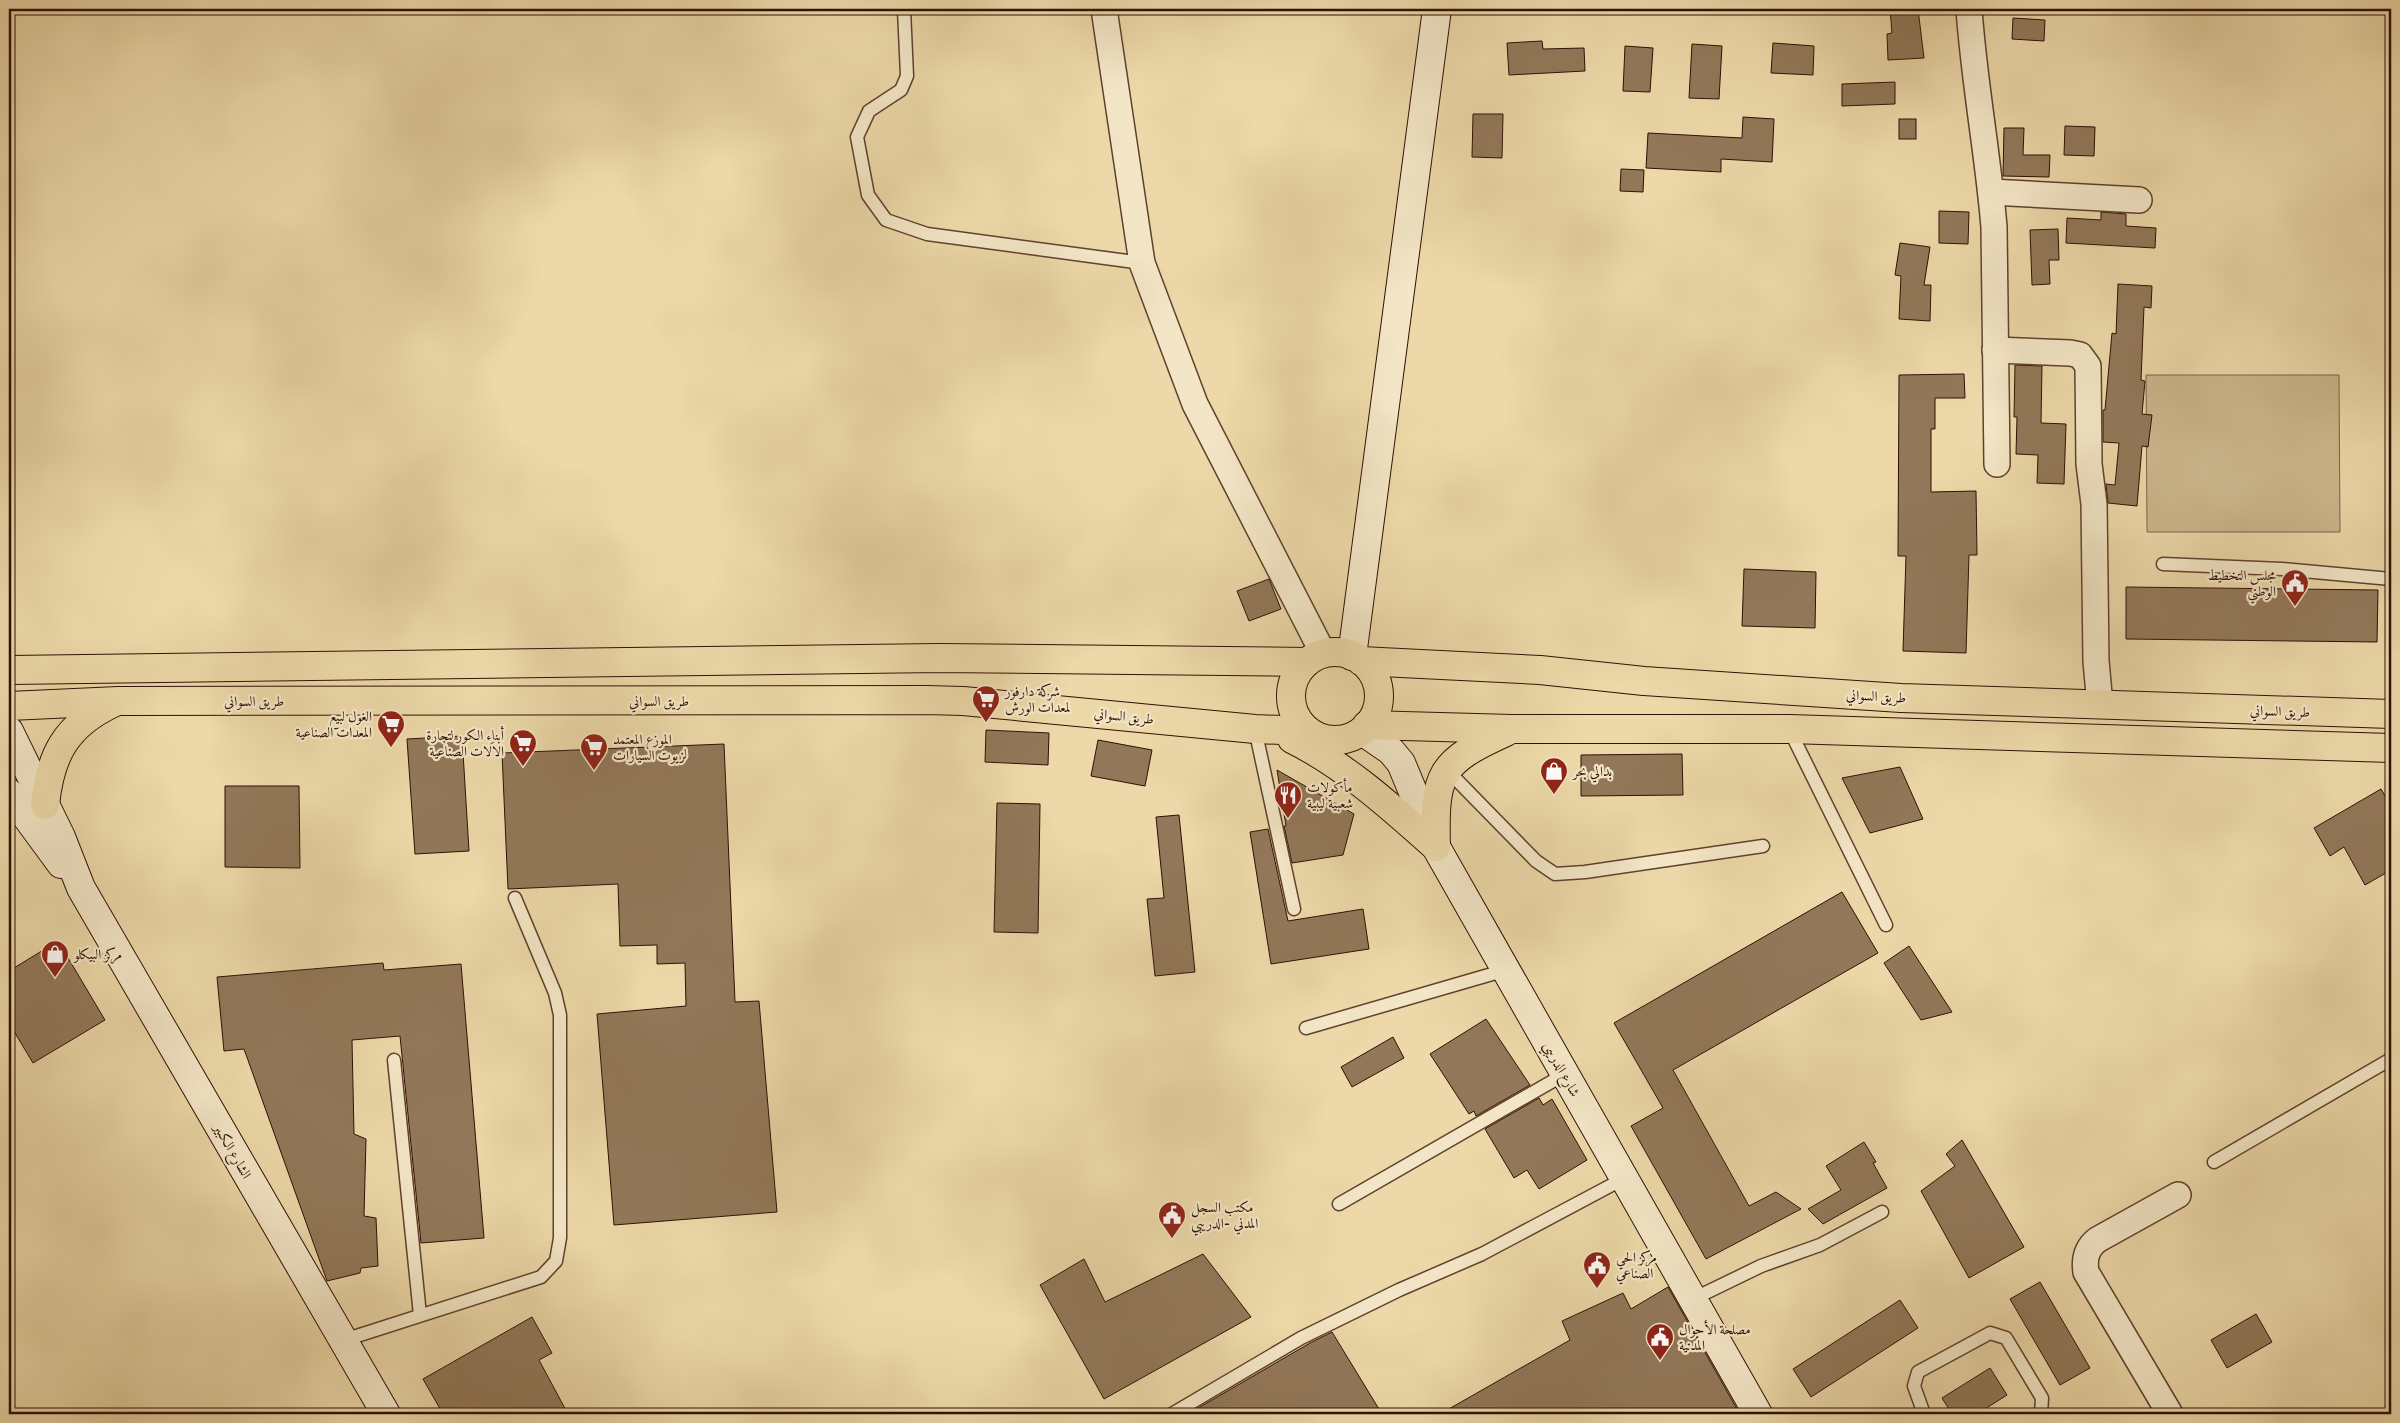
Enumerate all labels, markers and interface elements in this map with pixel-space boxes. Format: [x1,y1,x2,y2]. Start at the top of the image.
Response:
place label: مجلس التخطيط الوطني [2208,567,2277,604]
public building icon: مجلس التخطيط الوطني [2280,568,2310,607]
place label: شركة دارفور لمعدات الورش [1003,683,1071,717]
supermarket icon: شركة دارفور لمعدات الورش [971,684,1001,723]
street label: طريق السواني [1845,686,1907,710]
street label: طريق السواني [224,693,284,713]
street label: طريق السواني [629,693,689,713]
street label: طريق السواني [2249,702,2310,724]
street label: طريق السواني [1093,705,1155,731]
place label: الغول لبيع المعدات الصناعية [296,708,372,742]
supermarket icon: الغول لبيع المعدات الصناعية [376,709,406,748]
place label: أبناء الكور لتجارة الاَلات الصناعية [426,725,505,761]
supermarket icon: أبناء الكور لتجارة الاَلات الصناعية [508,728,538,767]
place label: الموزع المعتمد لزيوت السيارات [613,731,687,765]
supermarket icon: الموزع المعتمد لزيوت السيارات [579,732,609,771]
shop icon: بدالي بحر [1539,756,1569,795]
place label: بدالي بحر [1571,763,1612,783]
place label: مأكولات شعبية ليبية [1307,777,1353,813]
restaurant icon: مأكولات شعبية ليبية [1273,780,1303,819]
shop icon: مركز البيكلو [40,939,70,978]
place label: مركز البيكلو [72,946,122,964]
street label: شارع الدريبي [1536,1039,1584,1102]
street label: الشارع الكبير [207,1119,255,1183]
place label: مكتب السجل المدني -الدريبي [1191,1199,1258,1236]
public building icon: مكتب السجل المدني -الدريبي [1157,1200,1187,1239]
place label: مركز الحي الصناعي [1616,1249,1657,1285]
public building icon: مركز الحي الصناعي [1582,1250,1612,1289]
place label: مصلحة الأحوال المدنية [1679,1319,1751,1355]
public building icon: مصلحة الأحوال المدنية [1645,1322,1675,1361]

